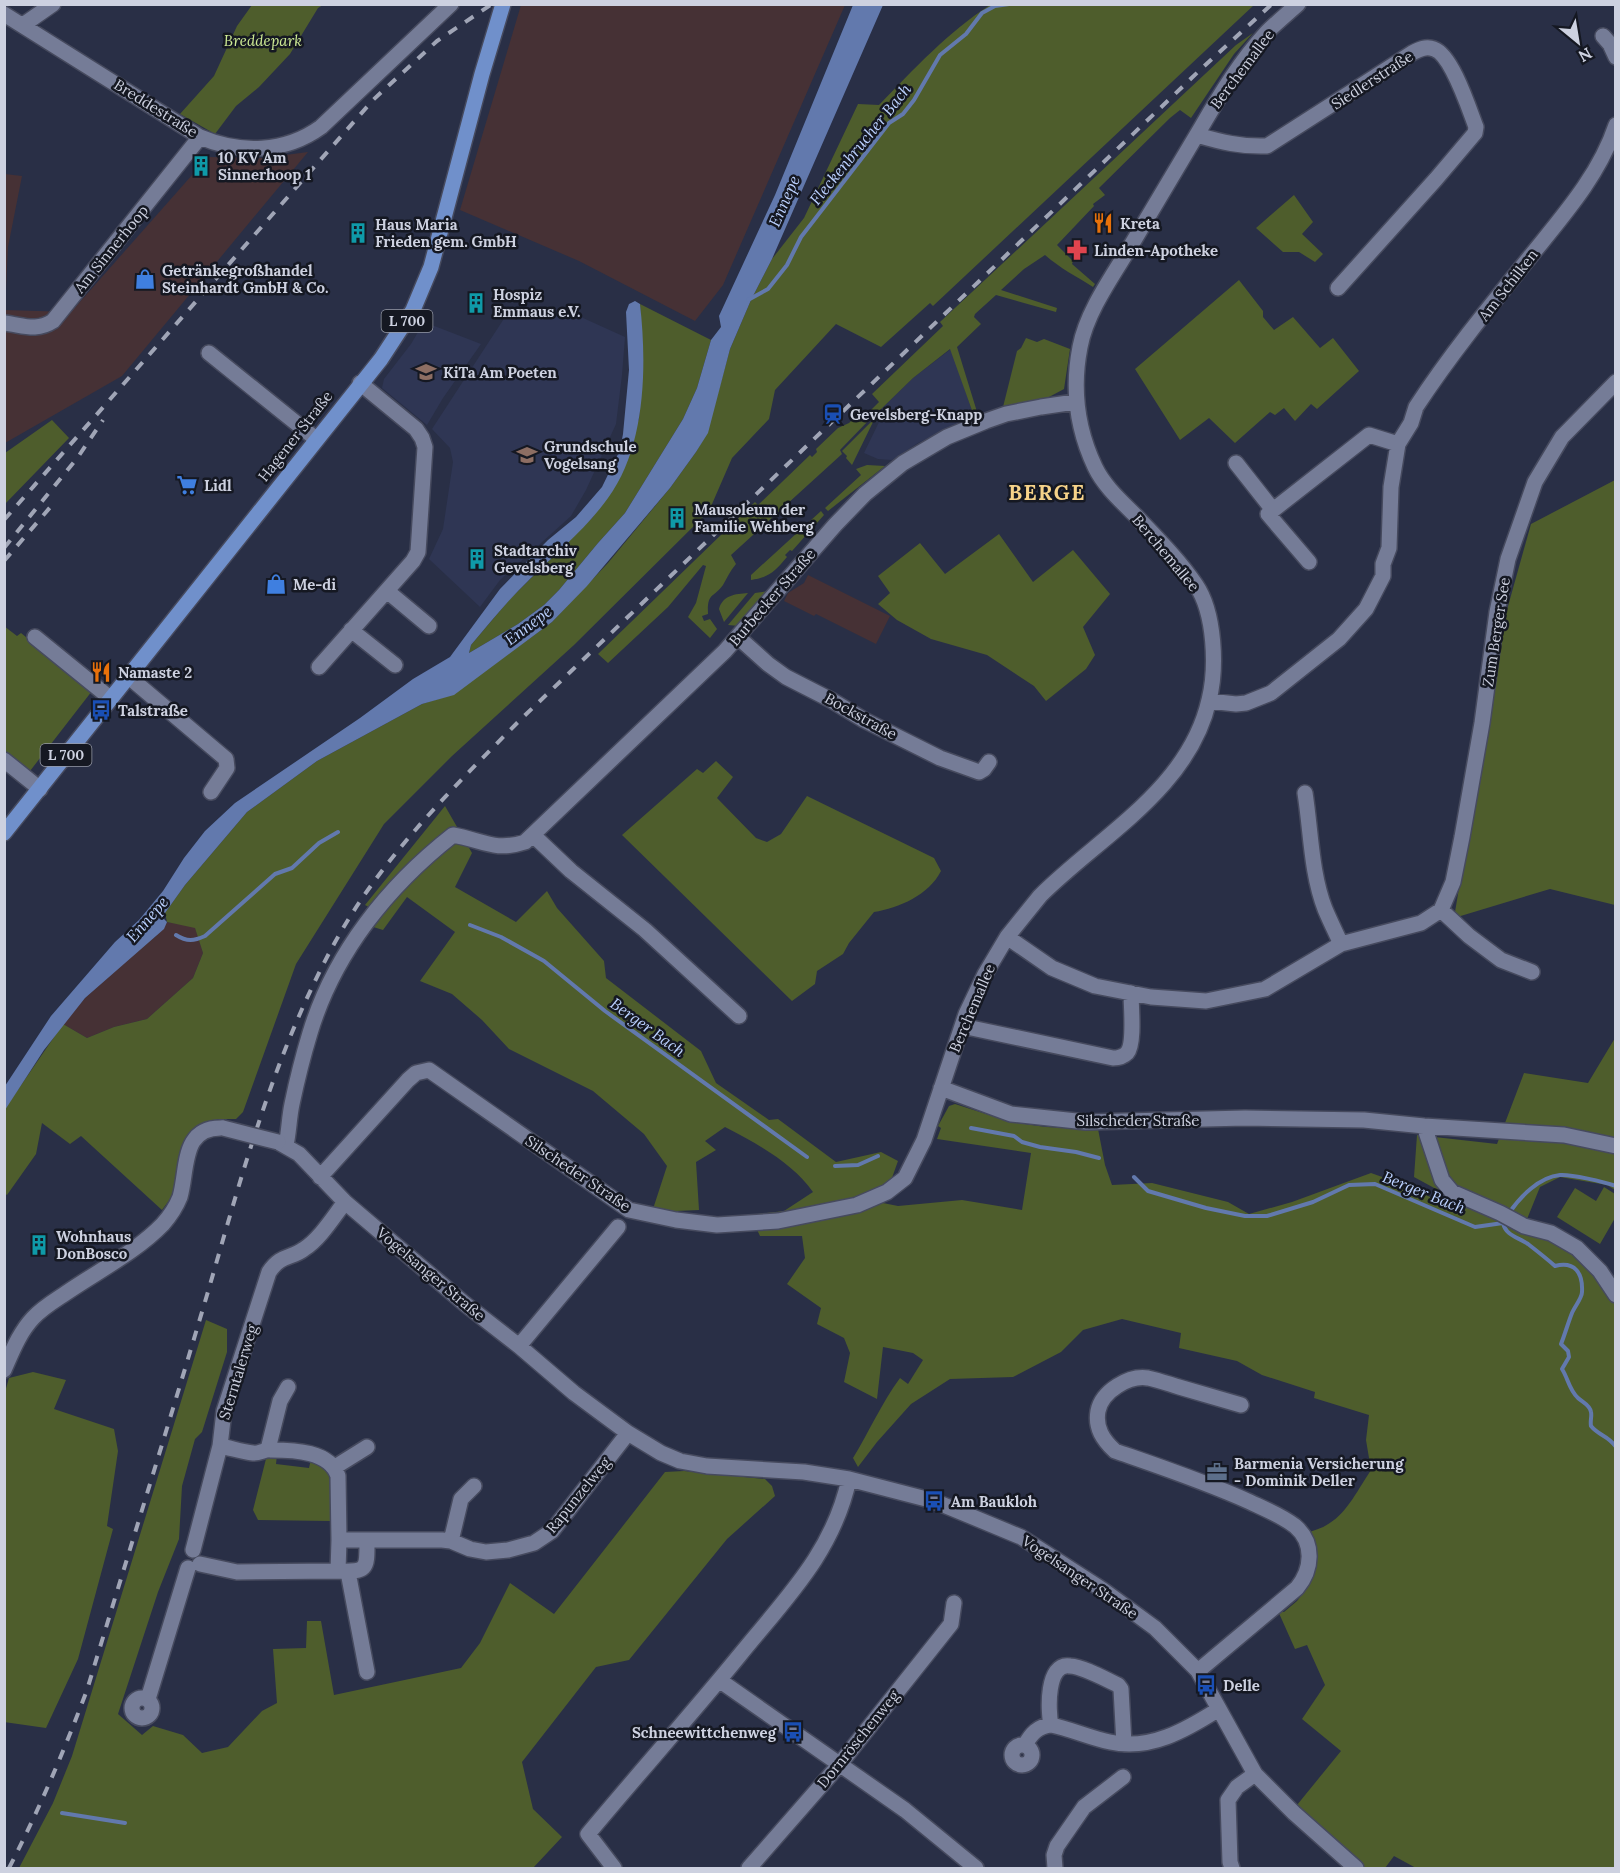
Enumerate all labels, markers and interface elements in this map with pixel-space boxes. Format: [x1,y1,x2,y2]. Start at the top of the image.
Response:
north arrow [1548,12,1608,72]
street label: Berchemallee [1206,26,1278,112]
park label: Breddepark [224,31,302,50]
text: N [1575,43,1596,67]
street label: Siedlerstraße [1328,47,1416,113]
street label: Breddestraße [111,75,201,141]
water label: Fleckenbrucher Bach [805,79,915,209]
place label: 10 KV Am Sinnerhoop 1 [218,148,311,184]
building icon: 10 KV Am Sinnerhoop 1 [189,154,213,178]
water label: Ennepe [764,172,804,230]
street label: Am Sinnerhoop [69,201,152,298]
restaurant icon: Kreta [1091,211,1115,235]
place label: Kreta [1120,214,1160,233]
place label: Haus Maria Frieden gem. GmbH [375,215,517,251]
building icon: Haus Maria Frieden gem. GmbH [346,221,370,245]
pharmacy icon: Linden-Apotheke [1065,238,1089,262]
place label: Linden-Apotheke [1094,241,1218,260]
street label: Am Schilken [1474,245,1542,325]
place label: Getränkegroßhandel Steinhardt GmbH & Co. [162,261,328,297]
shop icon: Getränkegroßhandel Steinhardt GmbH & Co. [133,267,157,291]
place label: Hospiz Emmaus e.V. [493,285,581,321]
building icon: Hospiz Emmaus e.V. [464,291,488,315]
road number: L 700 [382,310,432,332]
school or university icon: KiTa Am Poeten [414,360,438,384]
place label: KiTa Am Poeten [443,363,557,382]
street label: Hagener Straße [254,387,336,485]
station icon: Gevelsberg-Knapp [821,402,845,426]
place label: Gevelsberg-Knapp [850,405,982,424]
place label: Grundschule Vogelsang [544,437,637,473]
school or university icon: Grundschule Vogelsang [515,443,539,467]
supermarket icon: Lidl [175,473,199,497]
place label: Lidl [204,476,232,495]
district label: BERGE [1008,479,1086,506]
place label: Mausoleum der Familie Wehberg [694,500,814,536]
building icon: Mausoleum der Familie Wehberg [665,506,689,530]
street label: Berchemallee [1128,511,1204,595]
place label: Stadtarchiv Gevelsberg [494,541,578,577]
street label: Burbecker Straße [725,544,819,650]
building icon: Stadtarchiv Gevelsberg [465,547,489,571]
shop icon: Me-di [264,572,288,596]
place label: Me-di [293,575,336,594]
street label: Zum Berger See [1478,576,1514,688]
water label: Ennepe [500,601,556,649]
restaurant icon: Namaste 2 [89,660,113,684]
place label: Namaste 2 [118,663,192,682]
street label: Bockstraße [822,688,900,744]
bus stop icon: Talstraße [89,698,113,722]
place label: Talstraße [118,701,188,720]
road number: L 700 [40,744,92,766]
water label: Ennepe [122,892,172,946]
street label: Berchemallee [945,961,999,1055]
water label: Berger Bach [607,993,689,1061]
street label: Silscheder Straße [1077,1111,1199,1130]
street label: Silscheder Straße [522,1131,634,1215]
water label: Berger Bach [1380,1166,1468,1218]
street label: Vogelsanger Straße [372,1222,489,1325]
place label: Wohnhaus DonBosco [56,1227,131,1263]
building icon: Wohnhaus DonBosco [27,1233,51,1257]
street label: Sterntalerweg [215,1321,262,1422]
street label: Rapunzelweg [542,1453,615,1537]
place label: Barmenia Versicherung - Dominik Deller [1234,1454,1404,1490]
office icon: Barmenia Versicherung - Dominik Deller [1205,1460,1229,1484]
bus stop icon: Am Baukloh [922,1489,946,1513]
place label: Am Baukloh [951,1492,1038,1511]
street label: Vogelsanger Straße [1018,1531,1142,1623]
bus stop icon: Delle [1194,1673,1218,1697]
place label: Delle [1223,1676,1260,1695]
street label: Dornröschenweg [813,1686,904,1792]
bus stop icon: Schneewittchenweg [781,1720,805,1744]
place label: Schneewittchenweg [632,1723,777,1742]

